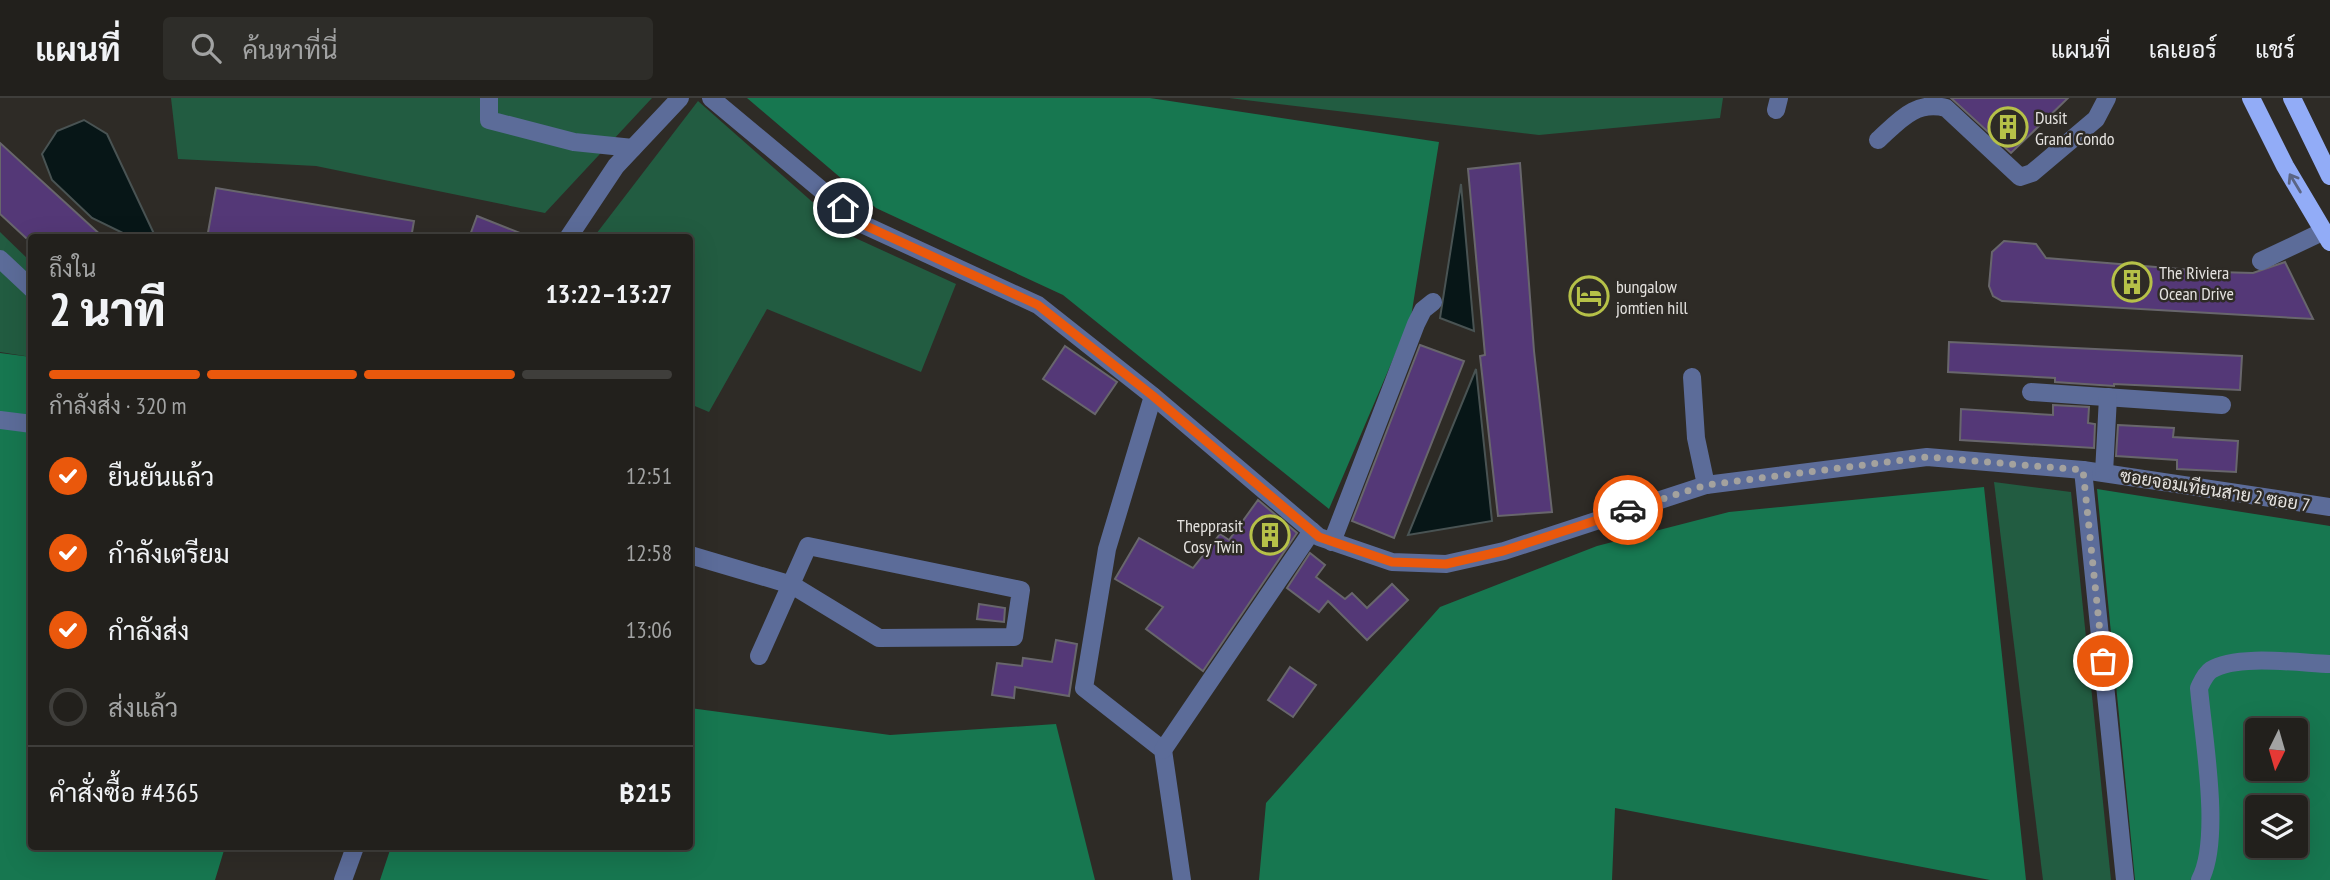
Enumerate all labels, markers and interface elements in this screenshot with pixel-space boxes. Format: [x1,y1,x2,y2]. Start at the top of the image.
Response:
search box [163,17,653,80]
text: แผนที่ [35,27,121,70]
icon: search [187,29,225,67]
text: ค้นหาที่นี่ [243,33,338,66]
text: แผนที่ [2051,34,2111,65]
text: เลเยอร์ [2149,34,2217,65]
text: แชร์ [2255,34,2295,65]
building icon: Dusit Grand Condo [1987,106,2029,148]
place label: Dusit Grand Condo [2035,106,2115,150]
one-way arrow [2288,174,2302,194]
pin [813,178,873,238]
icon: home [824,189,862,227]
text: ถึงใน [49,254,96,283]
building icon: The Riviera Ocean Drive [2111,261,2153,303]
place label: The Riviera Ocean Drive [2159,261,2234,305]
hotel icon: bungalow jomtien hill [1568,275,1610,317]
place label: bungalow jomtien hill [1616,275,1688,319]
text: 13:22–13:27 [545,277,672,310]
text: 2 นาที [49,279,166,339]
text: กำลังส่ง · 320 m [49,391,187,420]
icon: check [49,457,87,495]
text: ยืนยันแล้ว [108,460,214,493]
text: 12:51 [626,461,672,490]
street label: ซอยจอมเทียนสาย 2 ซอย 7 [2118,463,2312,516]
courier [1593,475,1663,545]
icon: car [1609,491,1647,529]
place label: Thepprasit Cosy Twin [1177,514,1243,558]
building icon: Thepprasit Cosy Twin [1249,514,1291,556]
icon: check [49,534,87,572]
text: กำลังเตรียม [108,537,230,570]
text: 12:58 [626,538,672,567]
icon: check [49,611,87,649]
text: กำลังส่ง [108,614,189,647]
text: 13:06 [626,615,672,644]
pin [2073,631,2133,691]
icon: bag [2084,642,2122,680]
text: ส่งแล้ว [108,691,178,724]
north arrow [2245,718,2308,780]
map controls [2245,718,2308,858]
text: คำสั่งซื้อ #4365 [49,776,199,809]
text: ฿215 [619,776,672,809]
button: layers [2245,795,2308,858]

